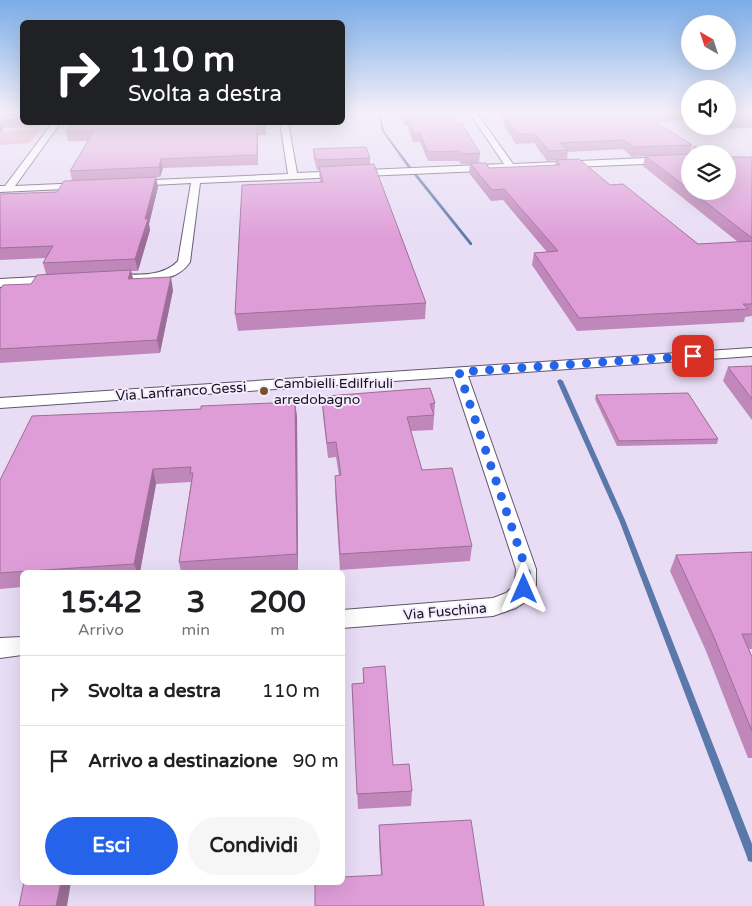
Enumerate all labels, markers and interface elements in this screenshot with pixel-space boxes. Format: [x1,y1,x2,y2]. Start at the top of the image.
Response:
north arrow [681,15,736,70]
map controls [681,15,736,200]
text: 110 m [128,39,235,81]
icon: right [45,40,110,105]
button: sound [681,80,736,135]
text: Svolta a destra [128,81,282,107]
button: layers [681,145,736,200]
pin [672,335,714,377]
icon: arrive [679,342,707,370]
place label: Cambielli Edilfriuli arredobagno [274,375,393,408]
street label: Via Lanfranco Gessi [115,378,247,405]
marker: Cambielli Edilfriuli arredobagno [258,385,270,397]
position arrow [497,562,549,614]
text: 15:42 [59,584,142,621]
text: 3 [186,584,205,621]
text: 200 [249,584,306,621]
street label: Via Fuschina [403,599,487,624]
text: Arrivo [78,620,124,640]
text: min [182,620,210,640]
text: m [270,620,285,640]
icon: right [45,677,73,705]
text: Svolta a destra [88,680,221,702]
text: 110 m [262,680,320,702]
icon: arrive [45,747,73,775]
text: Arrivo a destinazione [88,750,278,772]
text: 90 m [293,750,339,772]
button: Esci [45,817,178,875]
button: Condividi [188,817,320,875]

